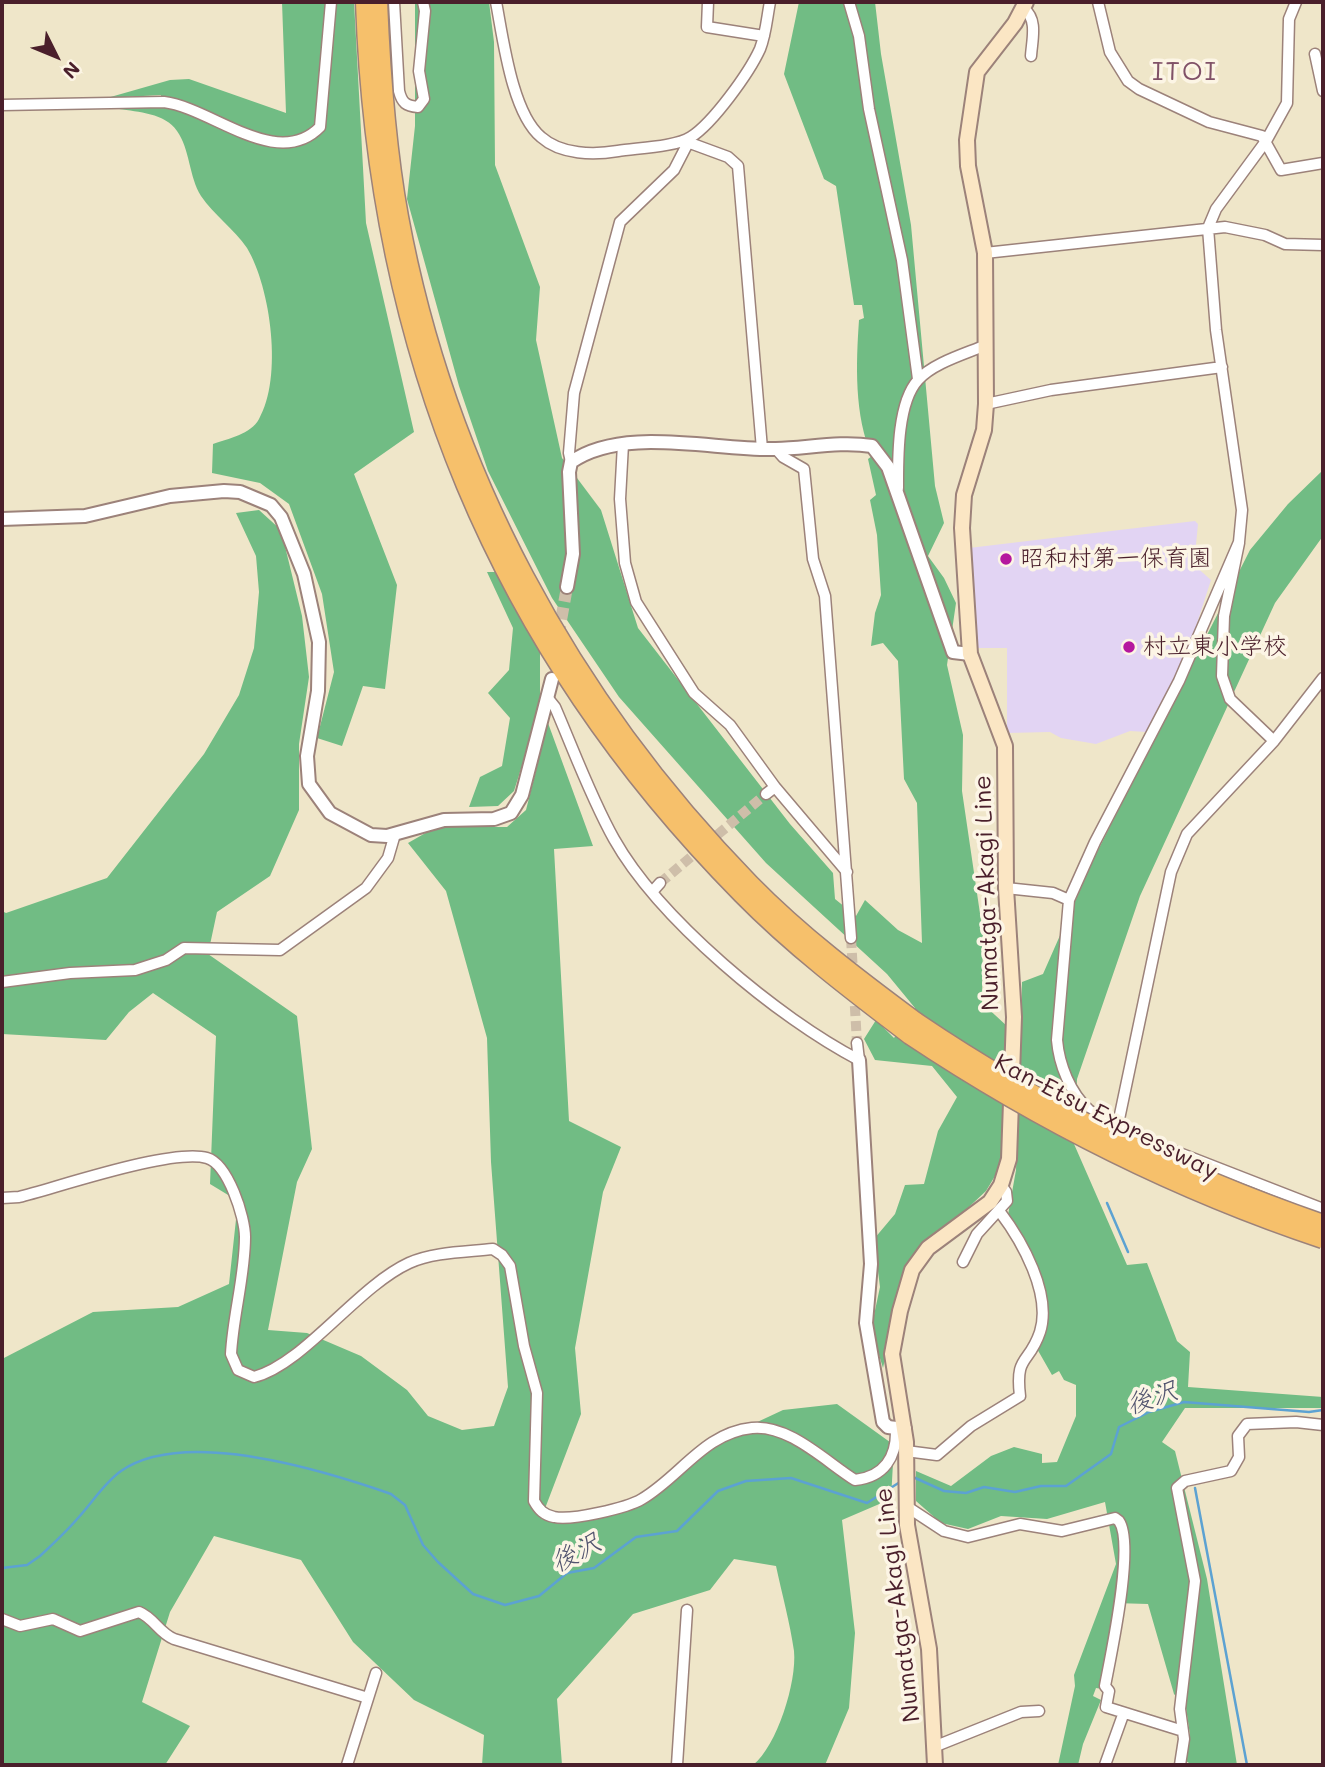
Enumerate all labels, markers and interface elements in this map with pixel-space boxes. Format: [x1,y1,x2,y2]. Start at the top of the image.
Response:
north arrow [21,21,91,91]
district label: ITOI [1153,56,1217,88]
text: N [58,57,86,84]
place label: 昭和村第一保育園 [1020,545,1212,573]
marker: 昭和村第一保育園 [998,551,1014,567]
place label: 村立東小学校 [1143,633,1287,661]
marker: 村立東小学校 [1121,639,1137,655]
street label: Numatga-Akagi Line [968,775,1006,1011]
street label: Kan-Etsu Expressway [989,1048,1223,1186]
water label: 後沢 [1122,1375,1182,1421]
street label: Numatga-Akagi Line [869,1486,927,1724]
water label: 後沢 [546,1527,606,1579]

